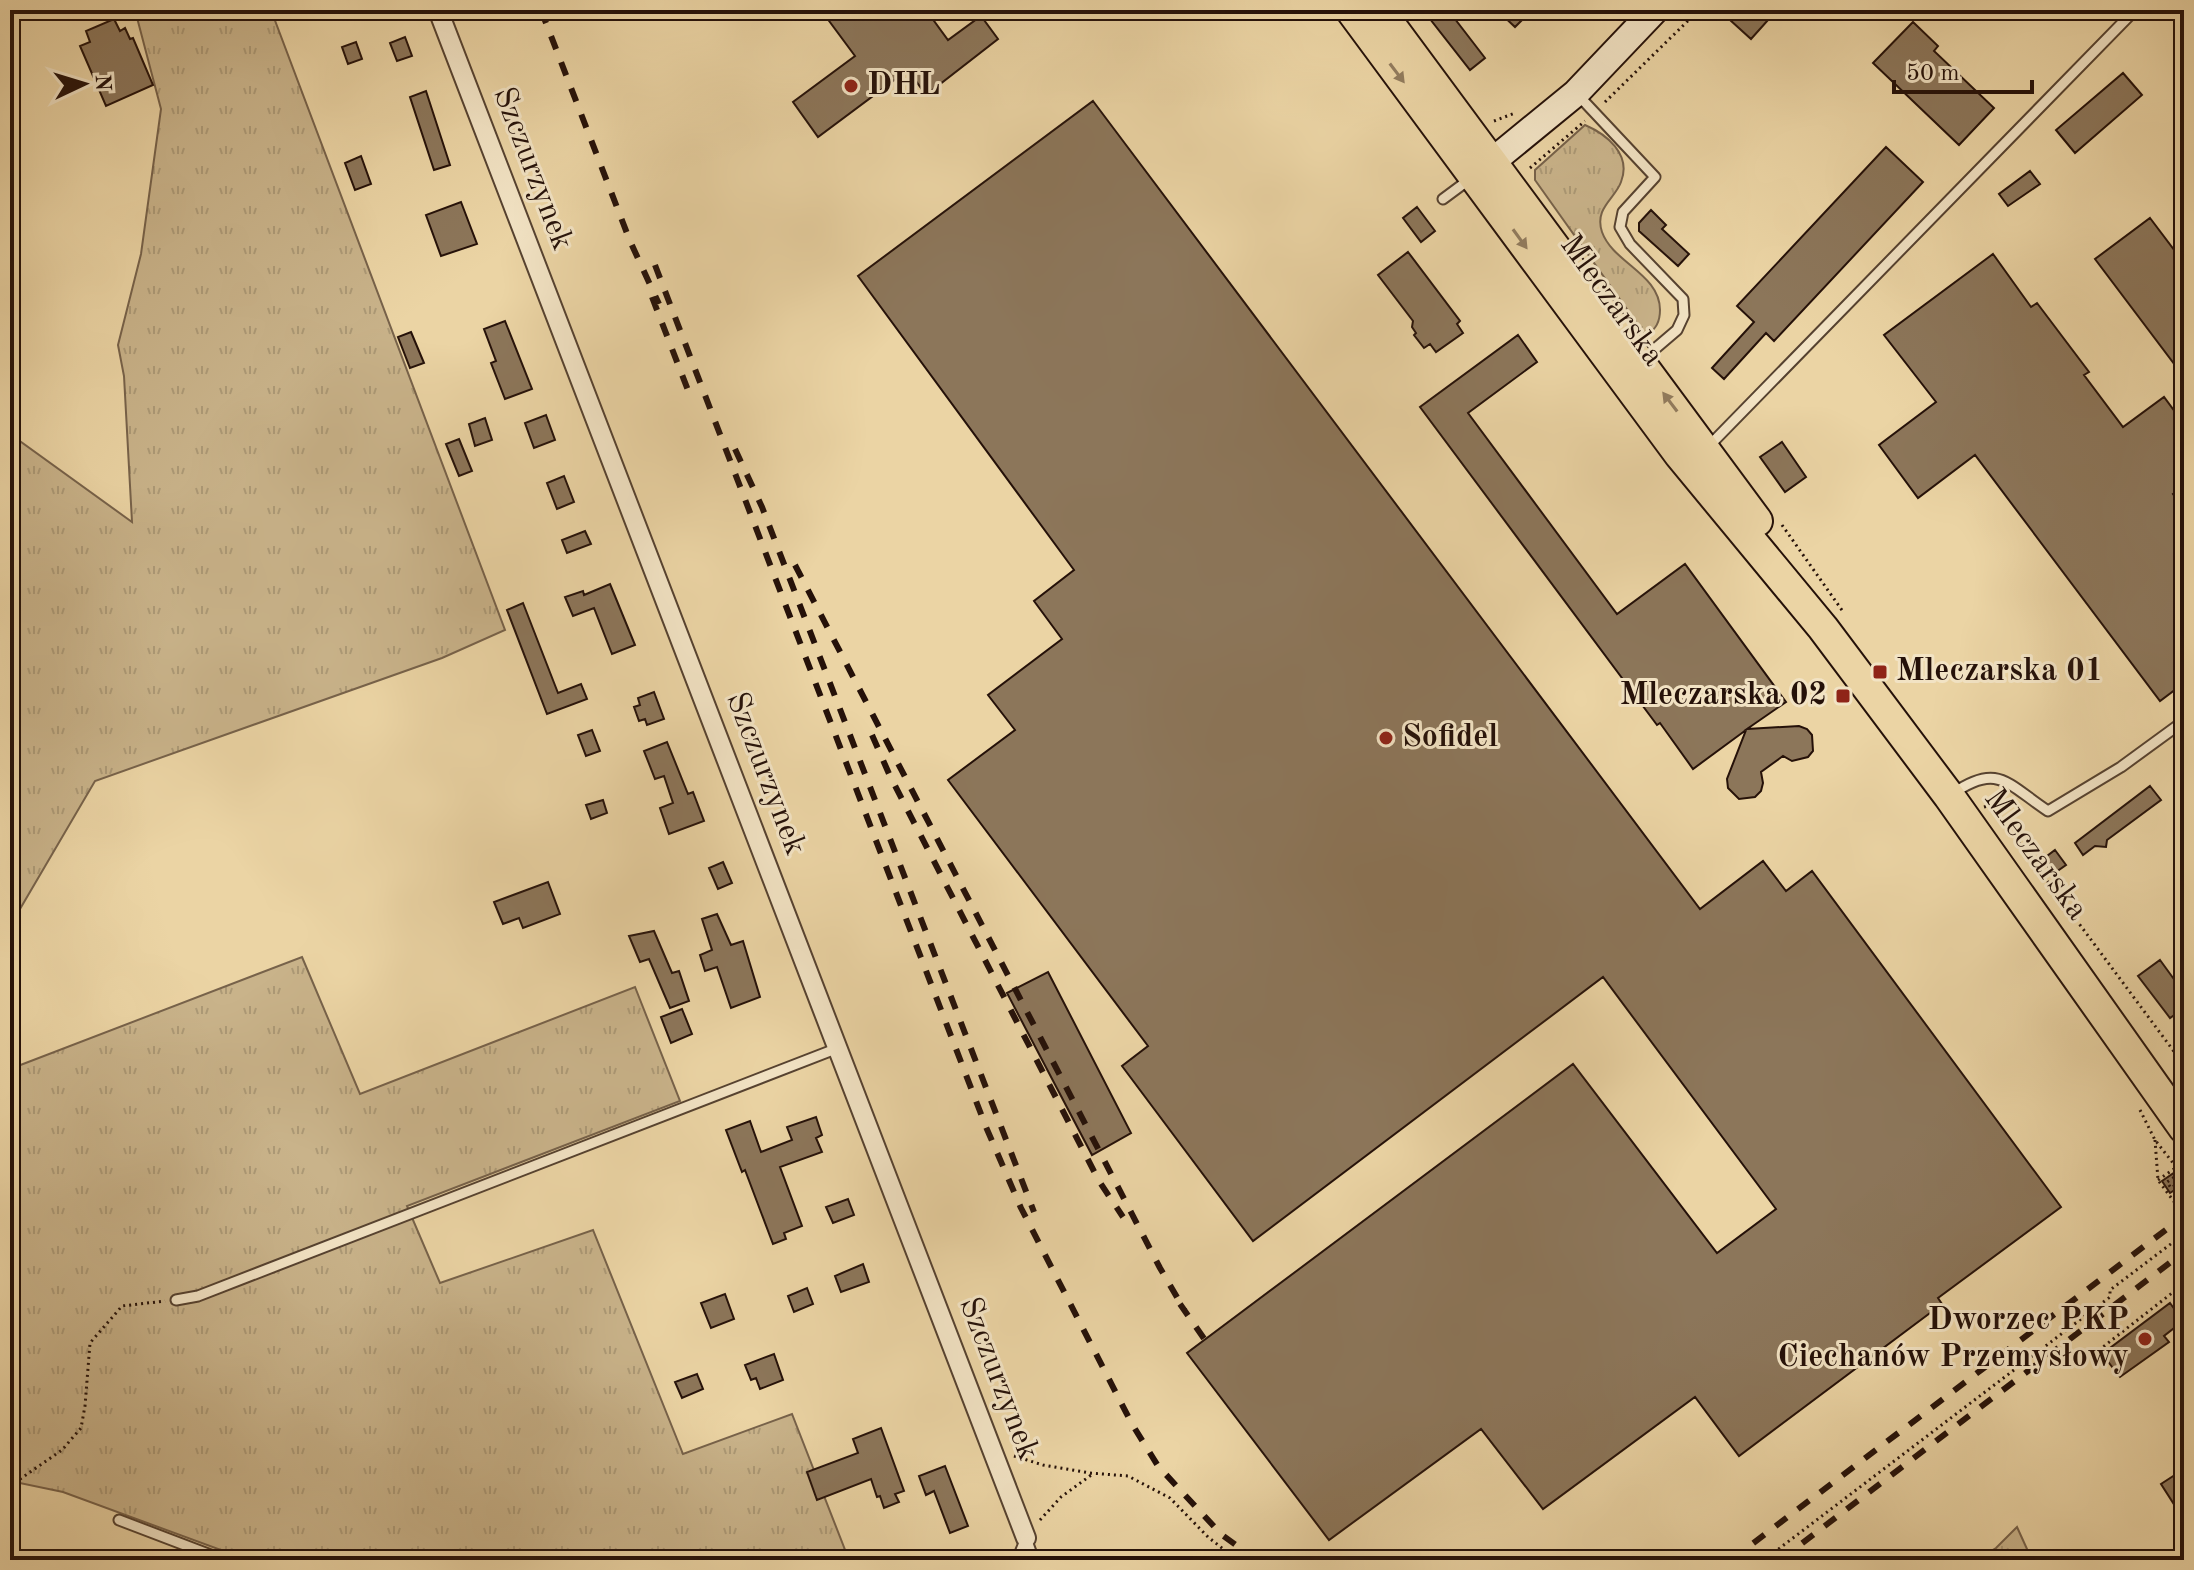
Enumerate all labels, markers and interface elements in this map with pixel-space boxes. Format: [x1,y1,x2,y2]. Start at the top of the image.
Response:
north arrow [44,44,124,124]
scale bar [1894,44,2032,94]
one-way arrow [1389,62,1405,83]
text: 50 m [1906,62,1960,86]
place label: DHL [867,70,940,102]
text: N [90,74,114,92]
marker: DHL [842,77,860,95]
street label: Szczurzynek [486,83,578,255]
one-way arrow [1512,229,1528,249]
street label: Mleczarska [1553,230,1669,373]
one-way arrow [1663,392,1679,412]
place label: Mleczarska 01 [1896,656,2103,688]
marker: Mleczarska 01 [1871,663,1889,681]
place label: Mleczarska 02 [1620,680,1827,712]
marker: Mleczarska 02 [1834,687,1852,705]
street label: Szczurzynek [719,688,811,860]
place label: Sofidel [1402,722,1498,754]
marker: Sofidel [1377,729,1395,747]
street label: Mleczarska [1977,784,2093,927]
street label: Szczurzynek [952,1293,1044,1465]
place label: Dworzec PKP Ciechanów Przemysłowy [1778,1305,2129,1374]
marker: Dworzec PKP Ciechanów Przemysłowy [2136,1330,2154,1348]

